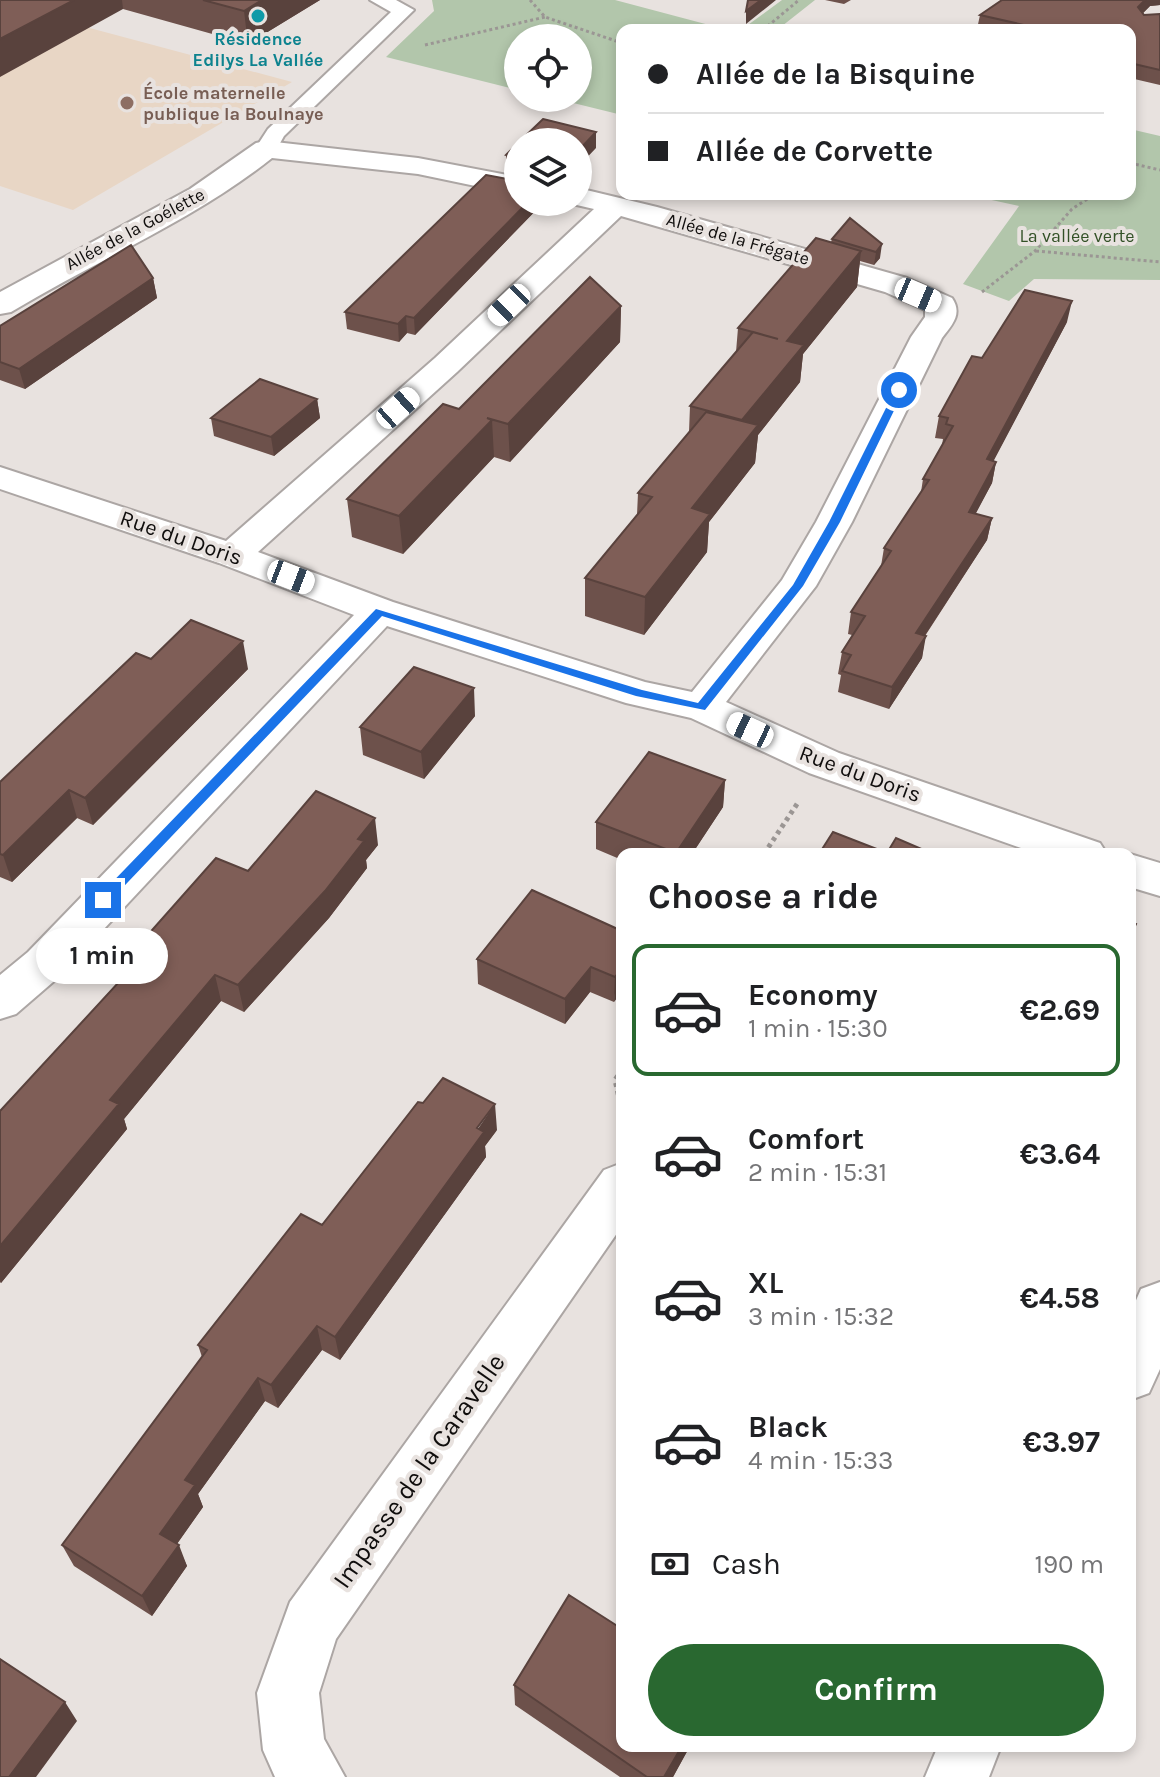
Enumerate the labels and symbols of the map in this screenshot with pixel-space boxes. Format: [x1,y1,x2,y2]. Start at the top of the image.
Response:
marker: Résidence Edilys La Vallée [249,7,267,25]
place label: Résidence Edilys La Vallée [193,28,323,71]
place label: École maternelle publique la Boulnaye [143,81,324,125]
marker: École maternelle publique la Boulnaye [118,94,136,112]
street label: Allée de la Goélette [62,183,208,275]
street label: Allée de la Frégate [664,208,812,270]
park label: La vallée verte [1019,225,1135,247]
car [891,275,945,315]
car [483,280,535,330]
route start [881,372,917,408]
car [372,383,424,433]
street label: Rue du Doris [116,505,246,571]
car [264,557,318,597]
car [723,709,777,751]
street label: Rue du Doris [796,740,924,808]
route end [85,882,121,918]
callout: 1 min [37,928,169,984]
street label: Impasse de la Caravelle [326,1348,512,1594]

